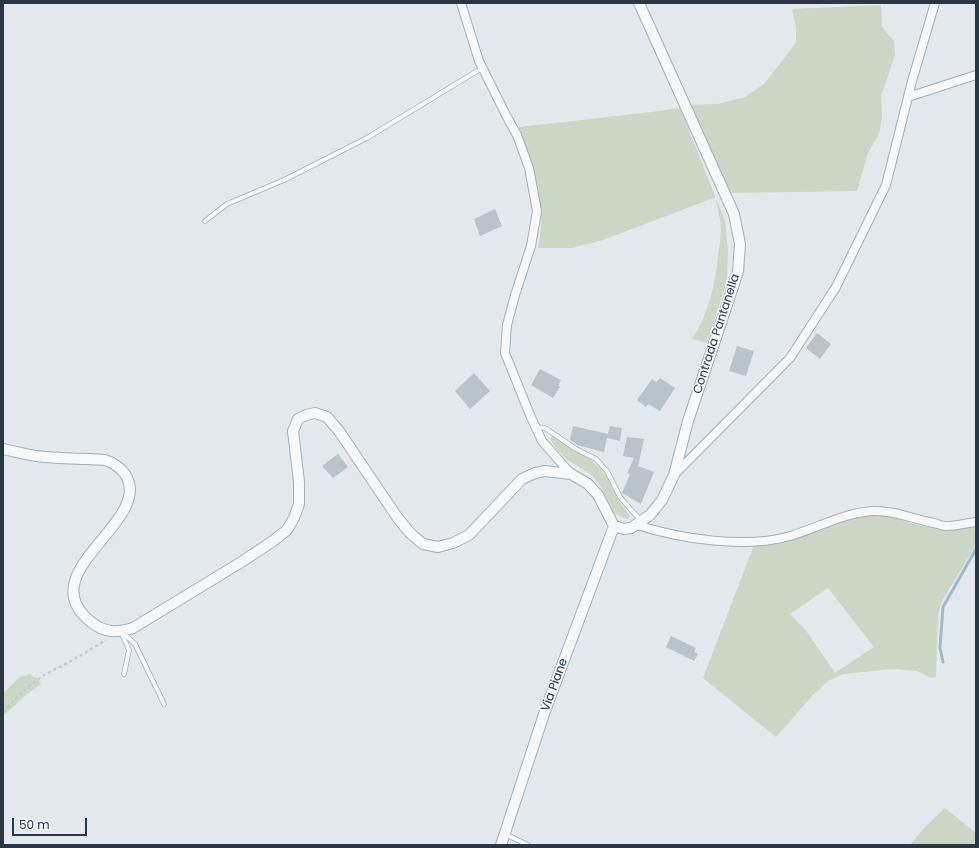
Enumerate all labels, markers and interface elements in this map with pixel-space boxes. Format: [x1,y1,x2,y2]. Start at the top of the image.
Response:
street label: Contrada Pantanella [691,272,743,396]
street label: Via Piane [539,656,571,714]
scale bar [14,810,89,836]
text: 50 m [19,816,50,833]

